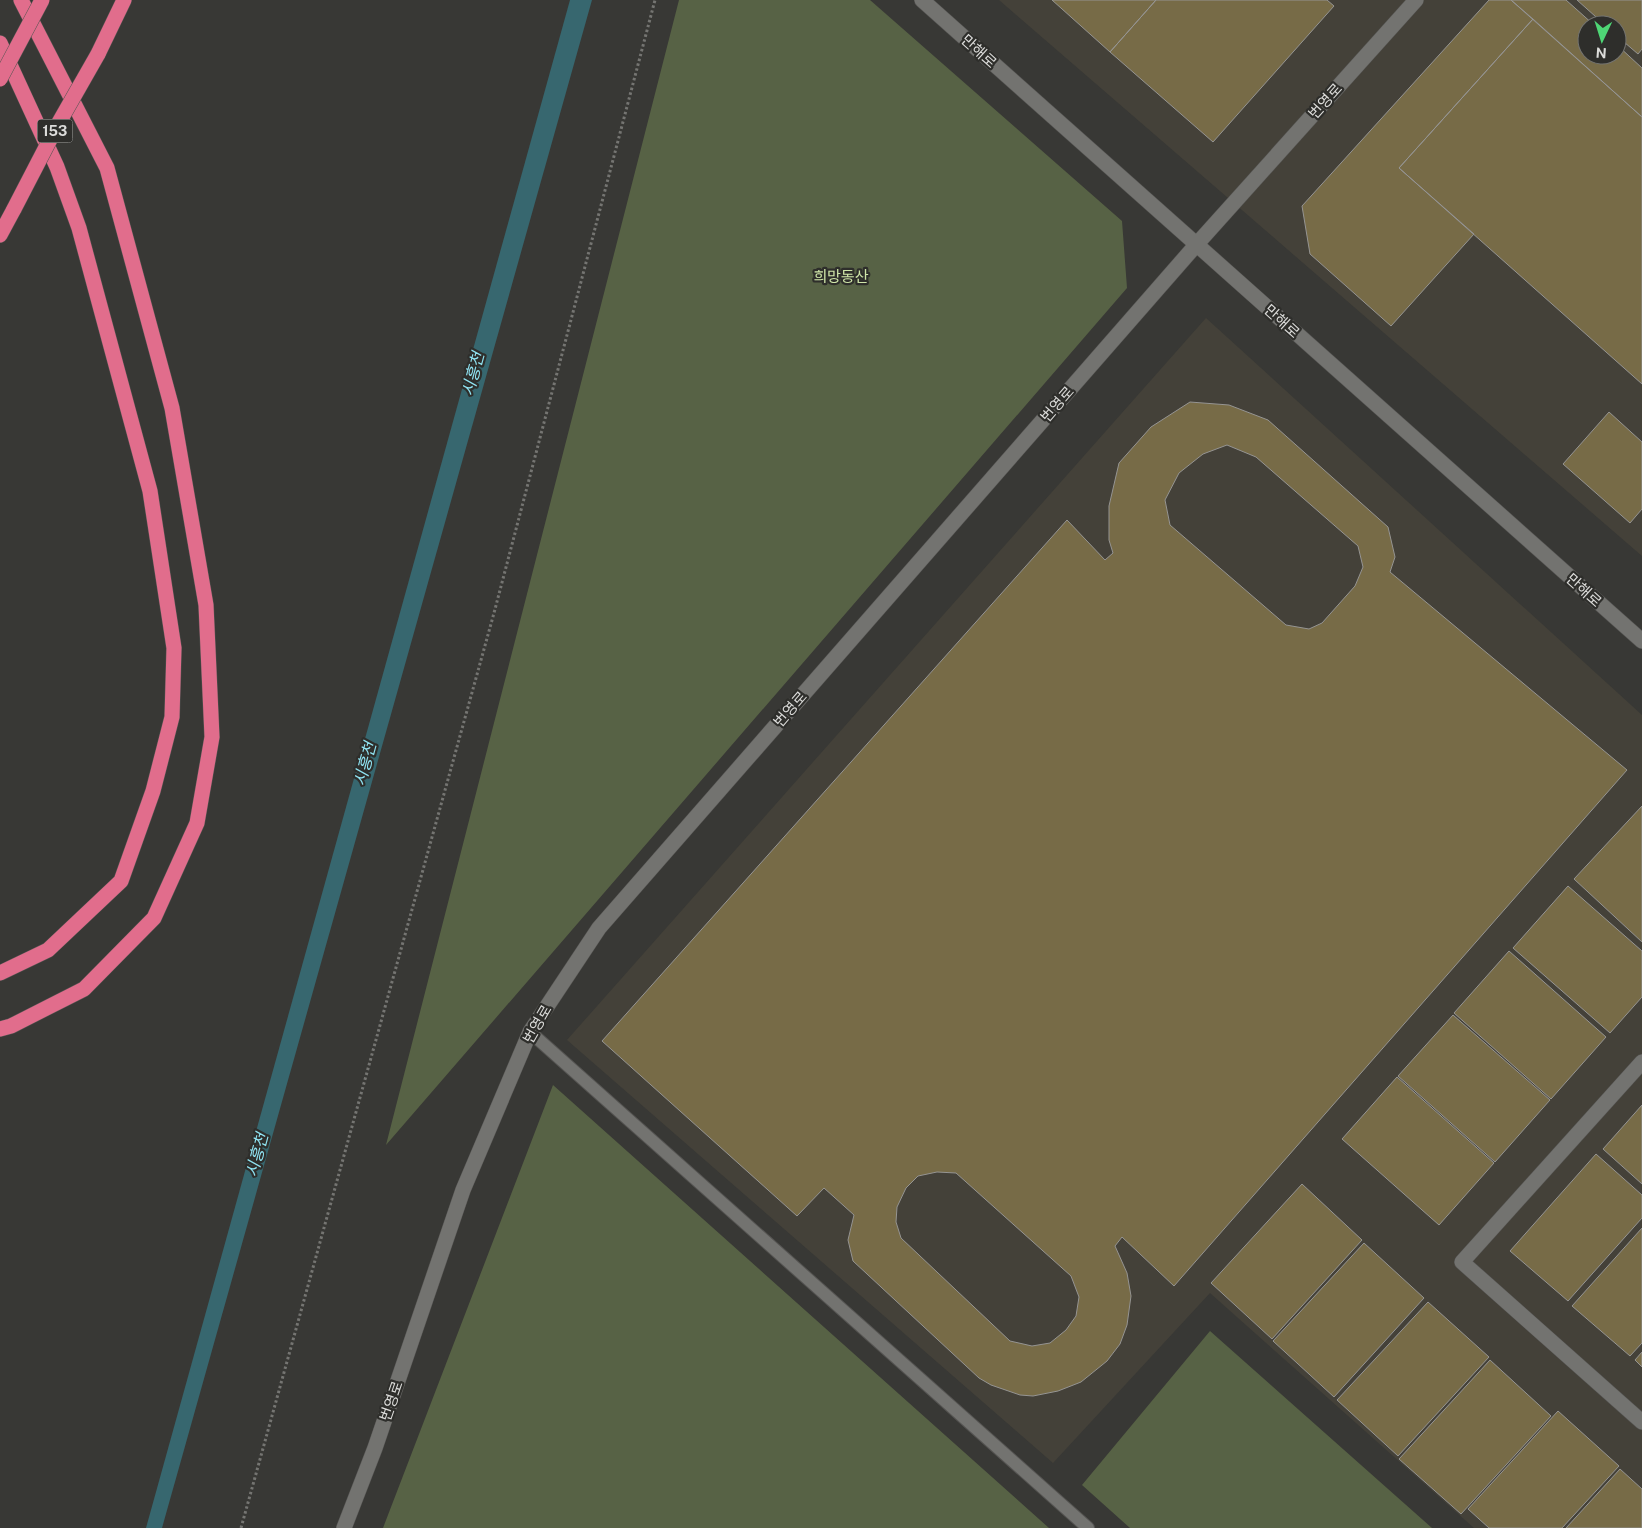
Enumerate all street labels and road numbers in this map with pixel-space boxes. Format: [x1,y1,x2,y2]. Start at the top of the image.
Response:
street label: 만해로 [958,31,1000,71]
street label: 번영로 [1305,80,1345,122]
road number: 153 [38,120,72,142]
street label: 만해로 [1261,301,1303,341]
street label: 번영로 [1037,383,1077,425]
street label: 만해로 [1563,570,1605,610]
street label: 번영로 [770,688,810,730]
street label: 번영로 [519,1002,555,1046]
street label: 번영로 [376,1379,406,1423]

